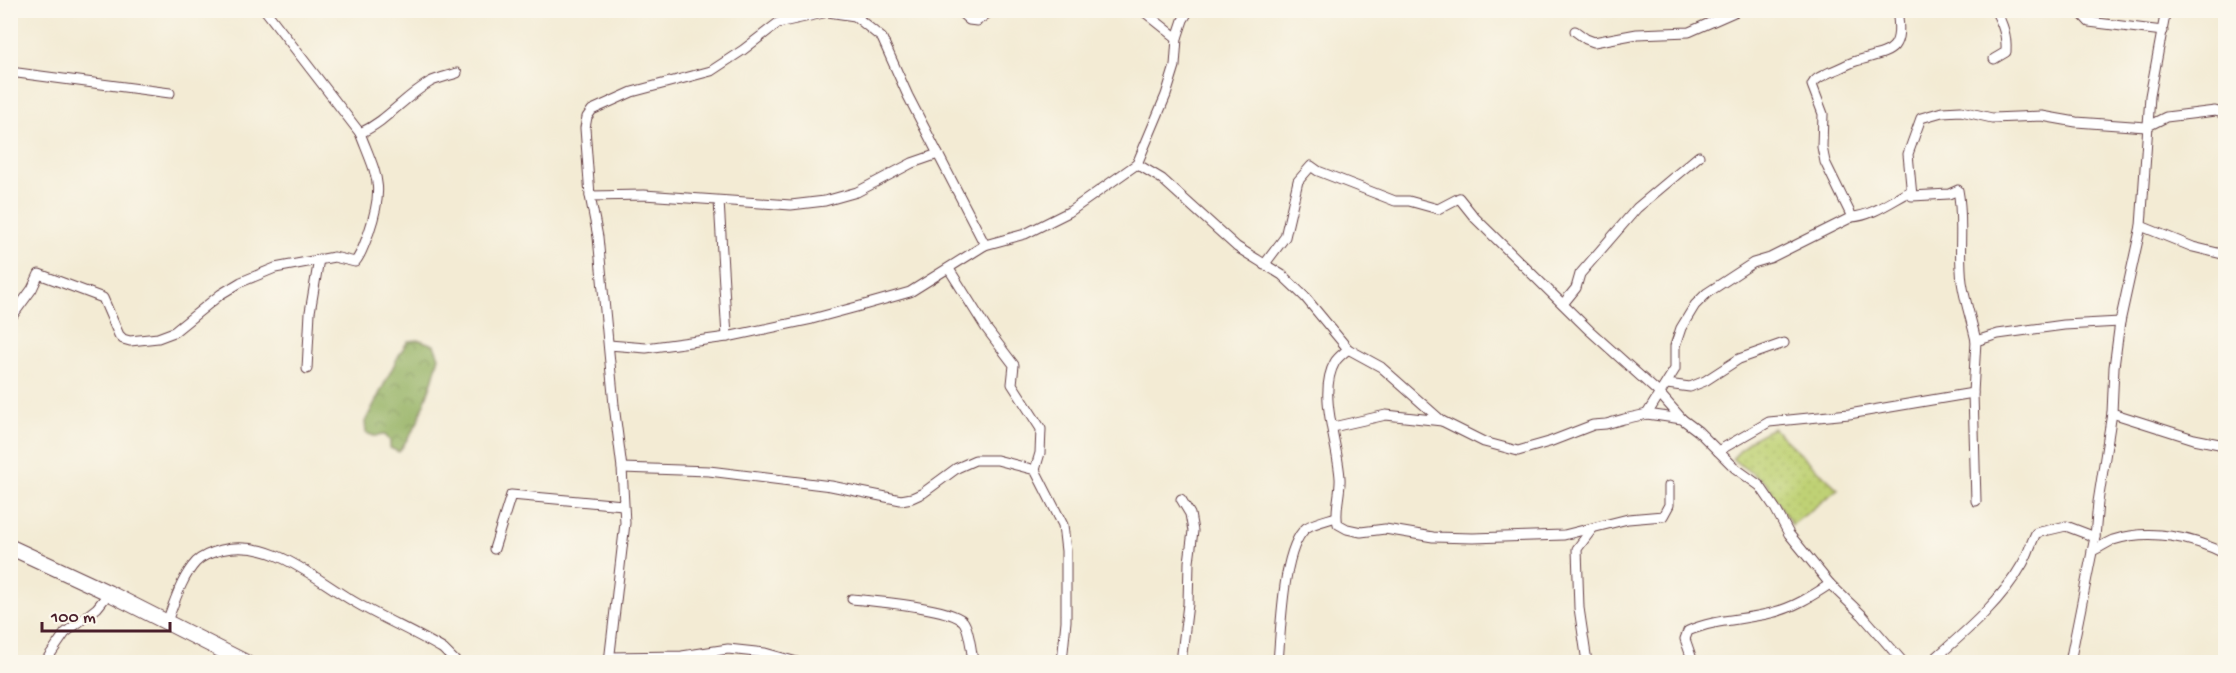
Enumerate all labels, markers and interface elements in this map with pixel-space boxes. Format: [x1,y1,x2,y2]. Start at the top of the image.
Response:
scale bar [42,595,170,633]
text: 100 m [50,608,96,629]

